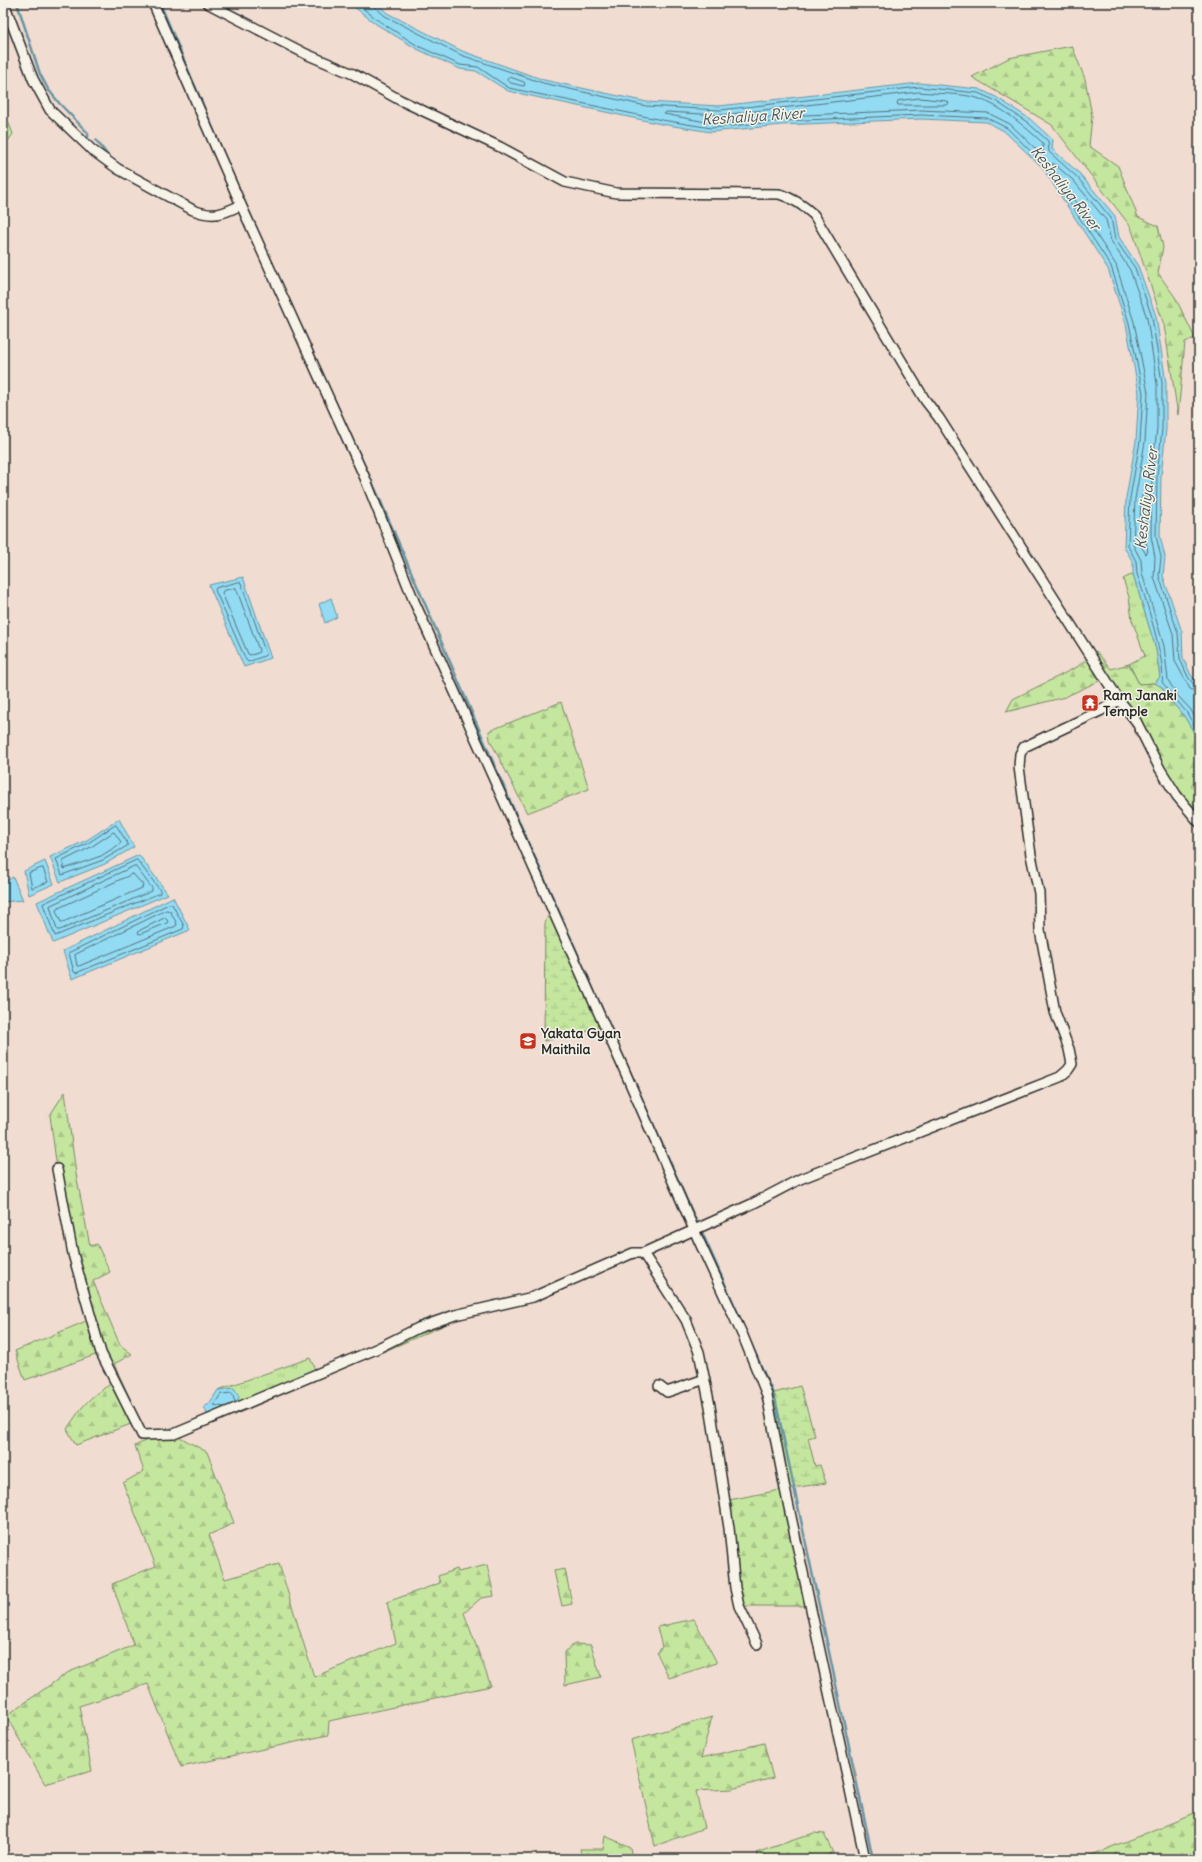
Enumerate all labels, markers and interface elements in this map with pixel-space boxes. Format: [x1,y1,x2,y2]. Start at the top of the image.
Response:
water label: Keshaliya River [701,103,807,129]
water label: Keshaliya River [1027,142,1106,236]
water label: Keshaliya River [1130,444,1162,550]
place label: Ram Janaki Temple [1103,686,1177,720]
temple icon: Ram Janaki Temple [1080,693,1100,713]
place label: Yakata Gyan Maithila [540,1024,621,1058]
school or university icon: Yakata Gyan Maithila [518,1031,538,1051]

